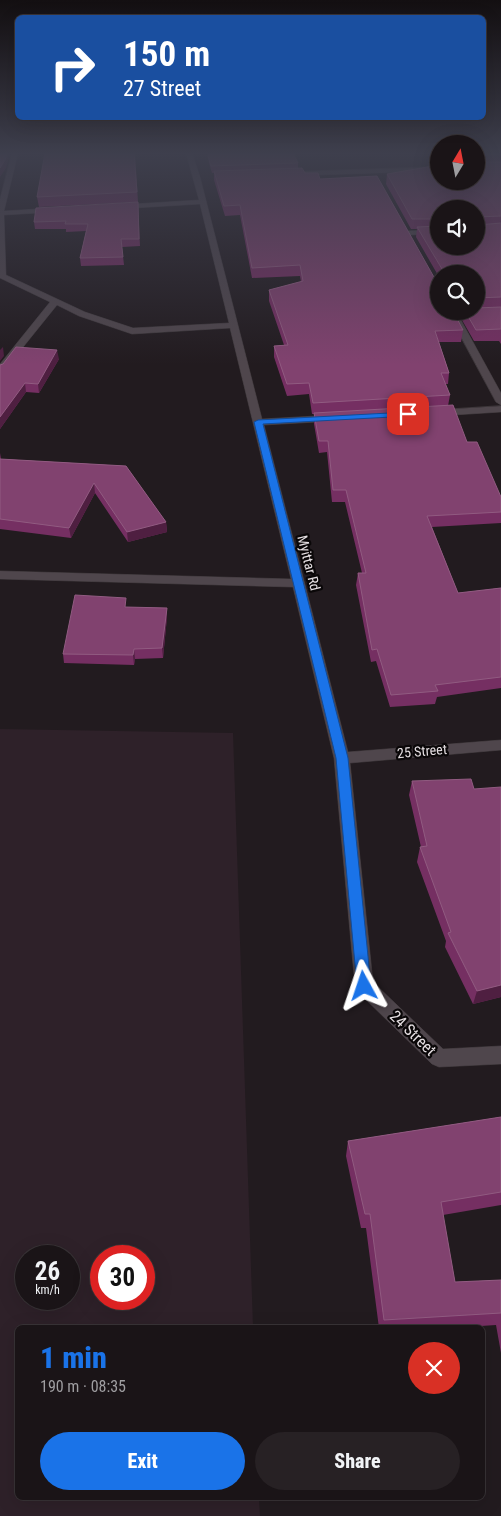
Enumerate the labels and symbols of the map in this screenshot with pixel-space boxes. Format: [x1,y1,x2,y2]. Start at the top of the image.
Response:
north arrow [430,135,485,190]
pin [387,393,429,435]
street label: Myittar Rd [294,534,324,592]
street label: 25 Street [396,741,448,761]
position arrow [337,959,389,1011]
street label: 24 Street [386,1006,440,1060]
speed limit sign: 30 [90,1245,155,1310]

